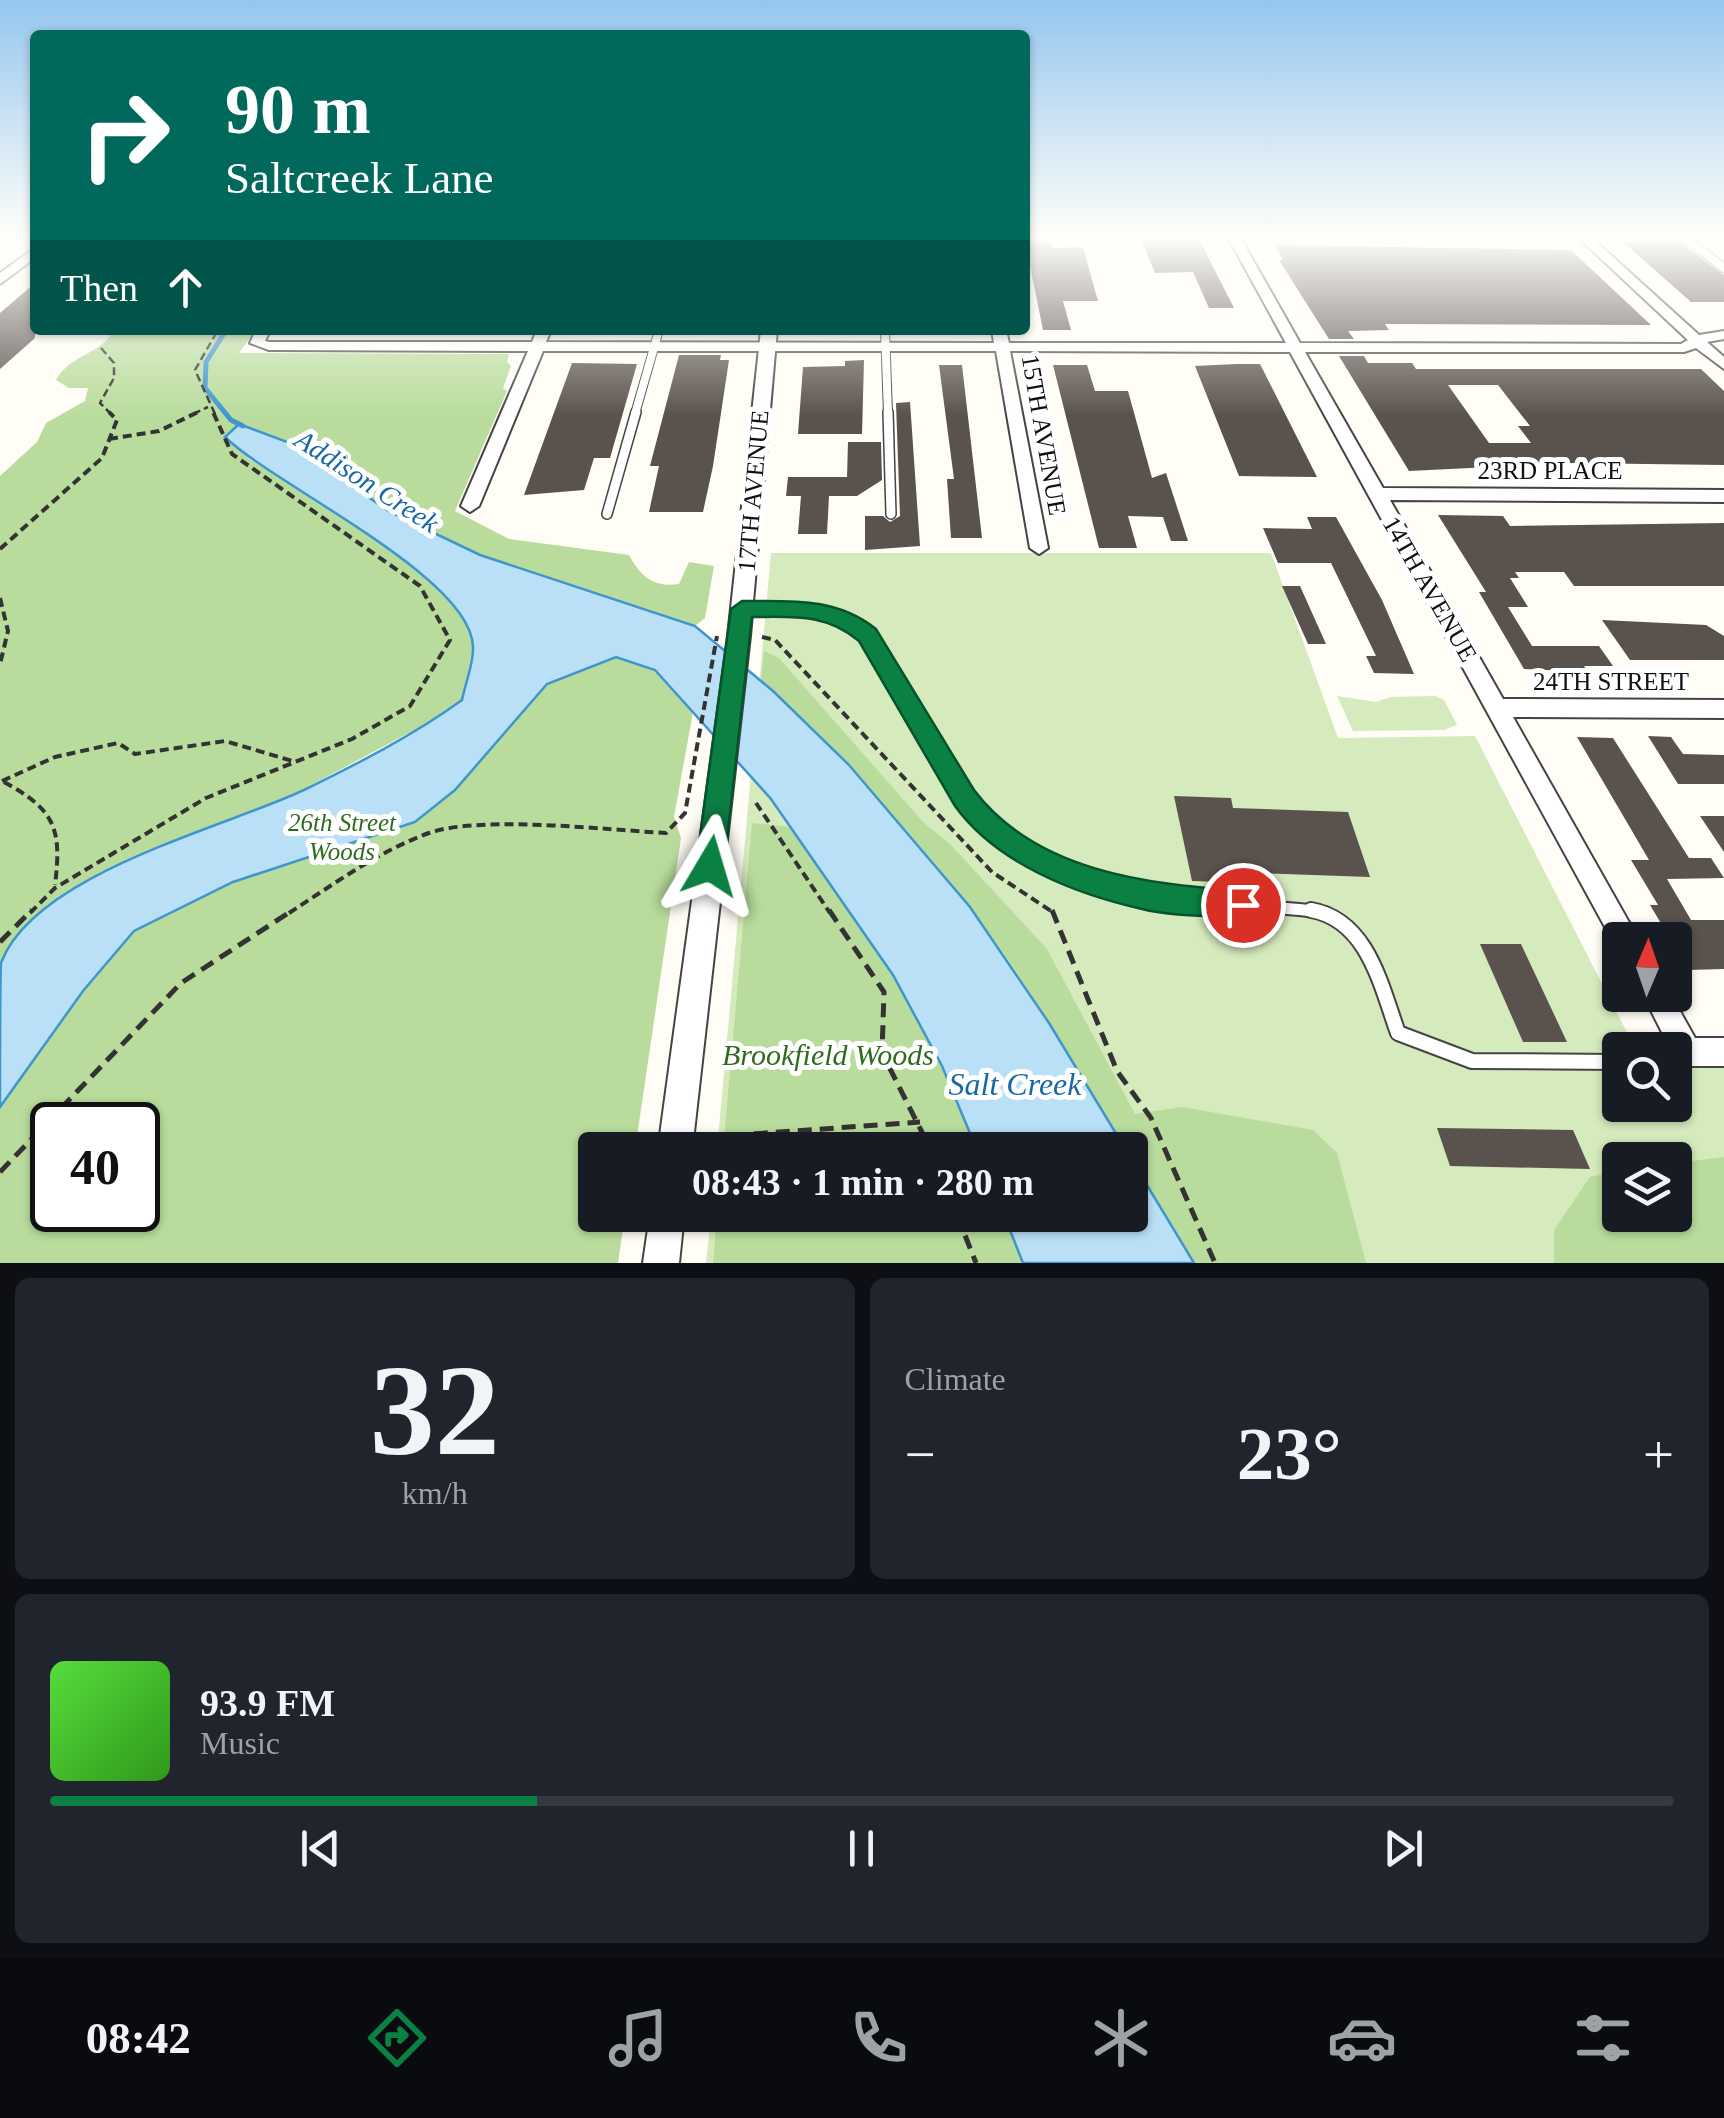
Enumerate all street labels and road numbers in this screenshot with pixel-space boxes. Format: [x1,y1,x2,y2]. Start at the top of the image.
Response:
street label: 15TH AVENUE [1017,353,1071,517]
street label: 17TH AVENUE [732,409,774,573]
street label: 23RD PLACE [1477,457,1623,484]
street label: 14TH AVENUE [1378,512,1482,666]
street label: 24TH STREET [1533,668,1689,695]

